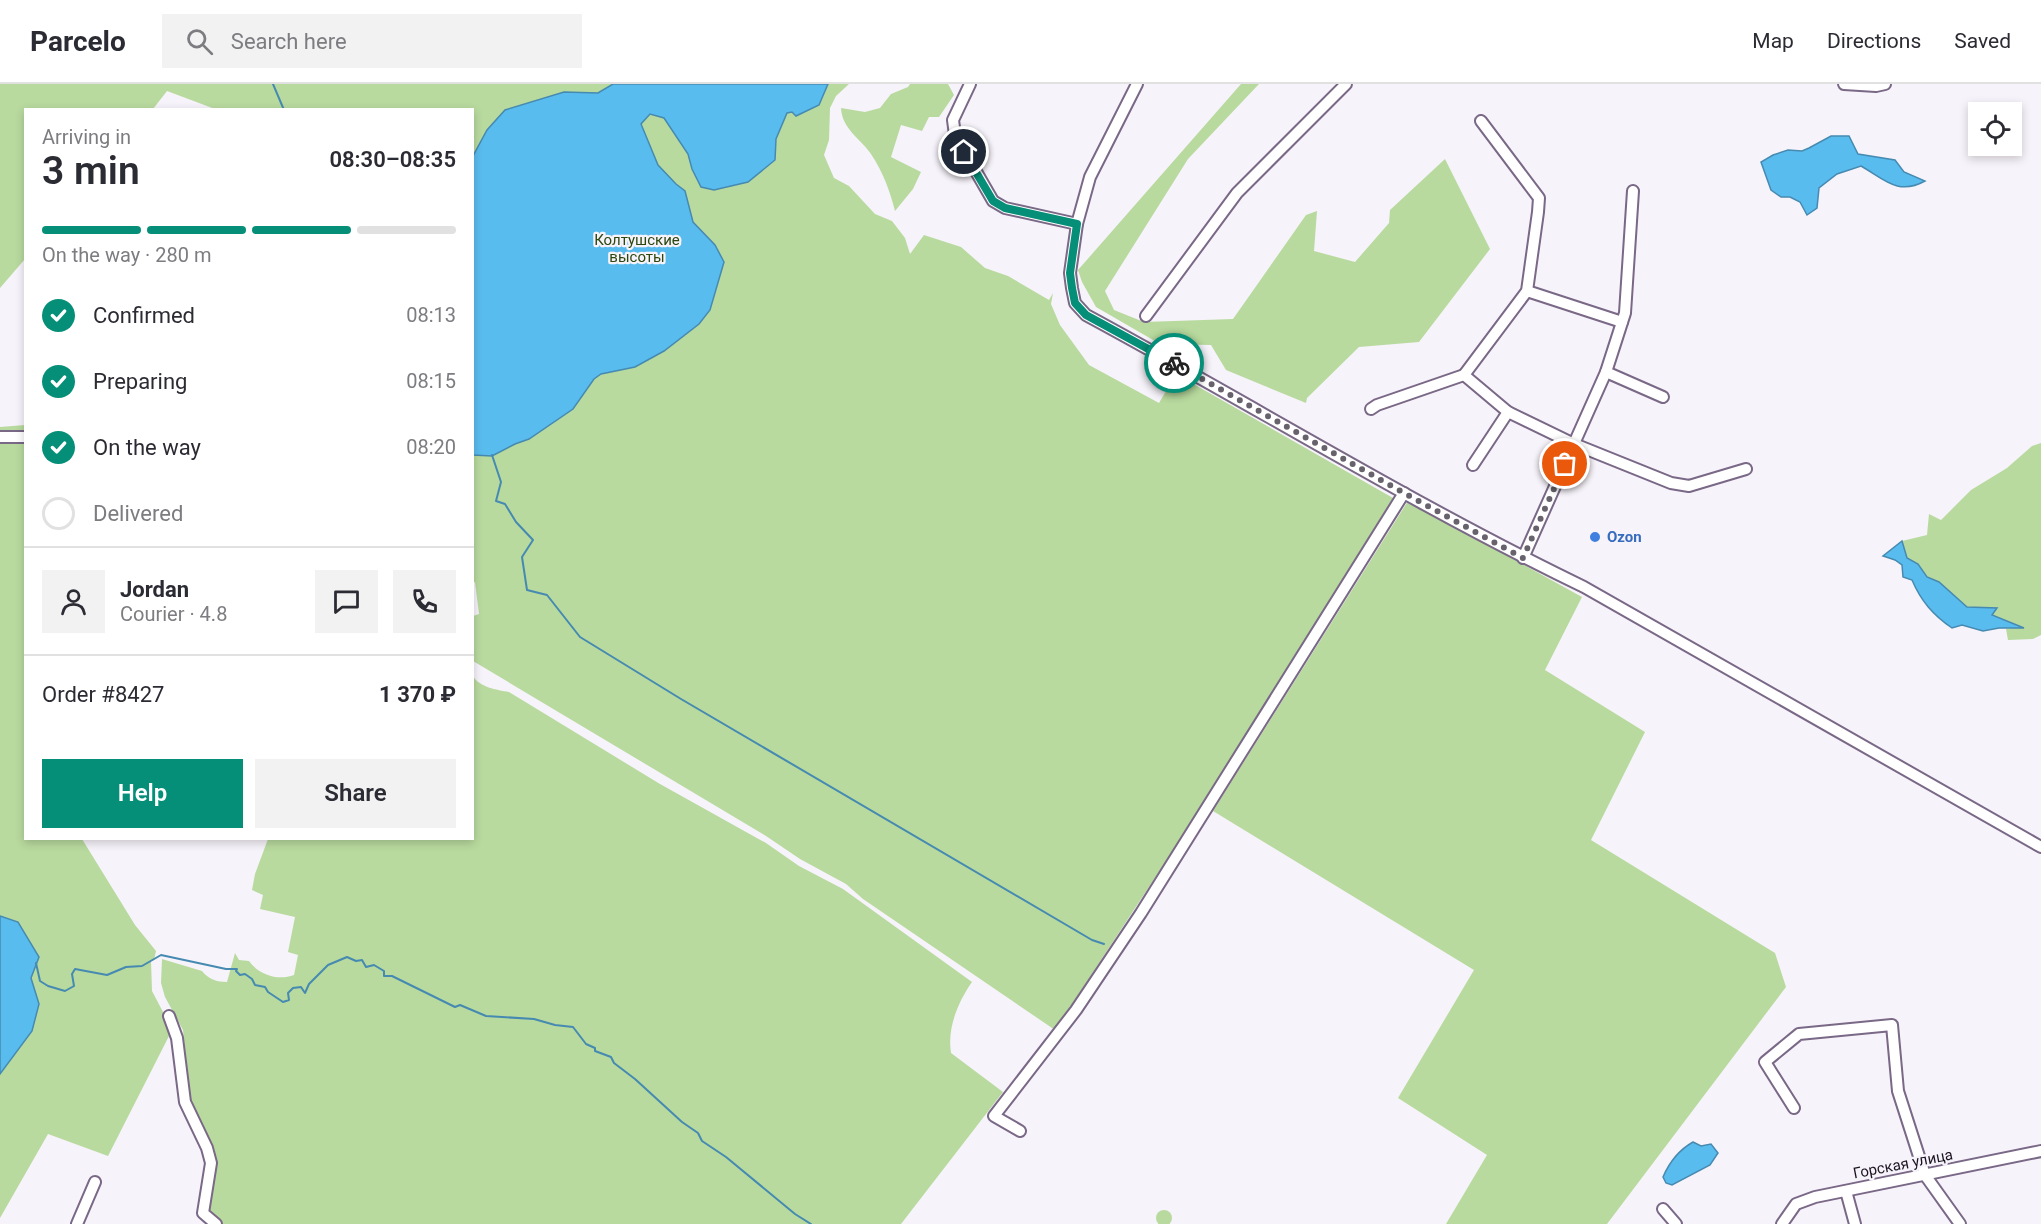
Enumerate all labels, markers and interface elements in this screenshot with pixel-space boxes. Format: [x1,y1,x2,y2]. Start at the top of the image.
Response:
search box [162,14,582,68]
text: Parcelo [30,25,126,58]
icon: search [183,25,216,58]
text: Search here [231,29,347,54]
text: Map [1752,29,1794,53]
text: Directions [1827,29,1921,53]
text: Saved [1954,29,2011,53]
map controls [1968,102,2022,156]
button: locate [1968,102,2022,156]
text: Arriving in [42,125,131,149]
pin [938,126,989,177]
icon: home [947,135,980,168]
text: 08:30–08:35 [329,147,456,172]
text: 3 min [42,148,140,194]
park label: Колтушские высоты [594,231,680,266]
text: On the way · 280 m [42,243,211,267]
icon: check [42,299,75,332]
text: Confirmed [93,303,195,328]
text: 08:13 [406,303,456,327]
courier [1144,333,1204,393]
icon: bike [1158,347,1191,380]
icon: check [42,365,75,398]
text: Preparing [93,369,187,394]
text: 08:15 [406,369,456,393]
icon: check [42,431,75,464]
text: On the way [93,435,201,460]
text: 08:20 [406,435,456,459]
pin [1539,438,1590,489]
icon: bag [1548,447,1581,480]
text: Delivered [93,501,183,526]
place label: Ozon [1607,528,1642,546]
marker: Ozon [1588,530,1602,544]
button: person [42,570,105,633]
button: chat [315,570,378,633]
button: phone [393,570,456,633]
text: Jordan [120,577,189,602]
text: Courier · 4.8 [120,602,227,626]
text: Order #8427 [42,682,164,707]
text: 1 370 ₽ [379,682,456,707]
button: Help [42,759,243,828]
button: Share [255,759,456,828]
street label: Горская улица [1852,1146,1954,1182]

